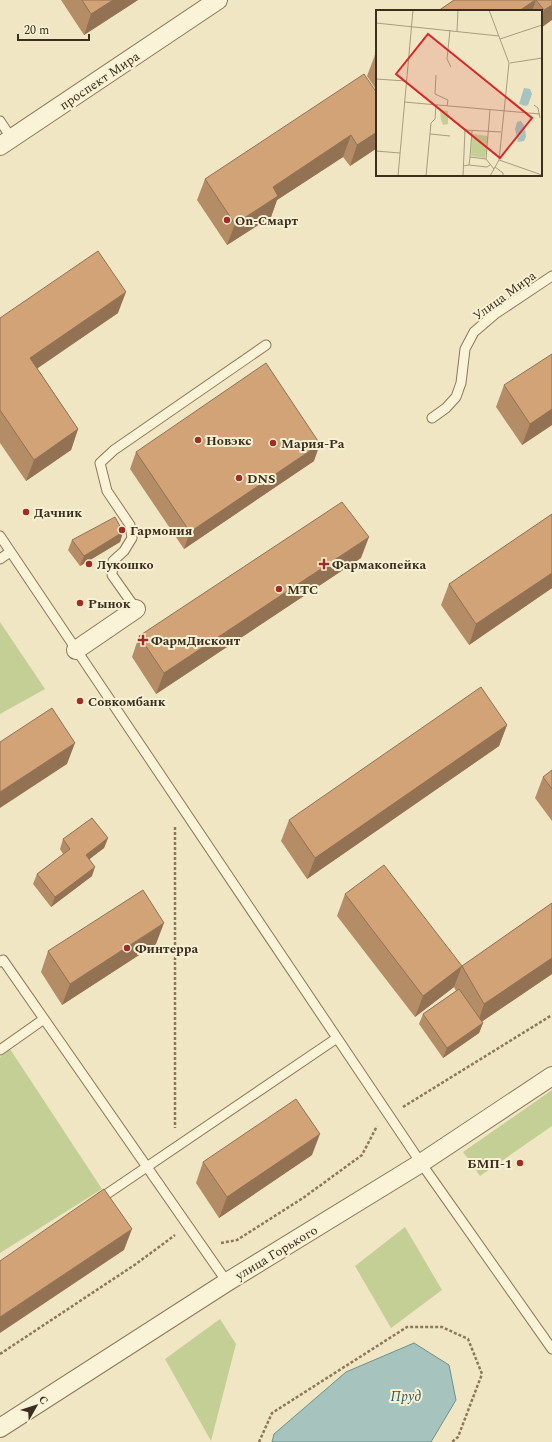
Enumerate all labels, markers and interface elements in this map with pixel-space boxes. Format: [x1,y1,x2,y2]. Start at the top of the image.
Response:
inset map [376,10,542,176]
scale bar [18,16,89,42]
text: 20 m [24,21,49,40]
street label: проспект Мира [55,46,144,115]
place label: On-Смарт [235,211,298,231]
marker: On-Смарт [222,215,232,225]
street label: Улица Мира [469,266,541,326]
place label: Новэкс [206,431,252,451]
place label: Мария-Ра [281,434,345,454]
marker: Новэкс [193,435,203,445]
marker: Мария-Ра [268,438,278,448]
place label: DNS [247,469,275,489]
marker: DNS [234,473,244,483]
place label: Дачник [34,503,82,523]
marker: Дачник [21,507,31,517]
place label: Гармония [130,521,193,541]
marker: Гармония [117,525,127,535]
place label: Лукошко [97,555,154,575]
place label: Фармакопейка [332,555,427,575]
marker: Лукошко [84,559,94,569]
marker: Фармакопейка [319,559,329,569]
place label: МТС [287,580,318,600]
marker: МТС [274,584,284,594]
place label: Рынок [88,594,131,614]
marker: Рынок [75,598,85,608]
place label: ФармДисконт [151,631,241,651]
marker: ФармДисконт [138,635,148,645]
place label: Совкомбанк [88,692,166,712]
marker: Совкомбанк [75,696,85,706]
place label: Финтерра [135,939,198,959]
marker: Финтерра [122,943,132,953]
place label: БМП-1 [467,1154,512,1174]
marker: БМП-1 [515,1158,525,1168]
street label: улица Горького [231,1220,322,1286]
north arrow [16,1386,56,1426]
water label: Пруд [391,1386,421,1407]
text: С [34,1392,53,1409]

